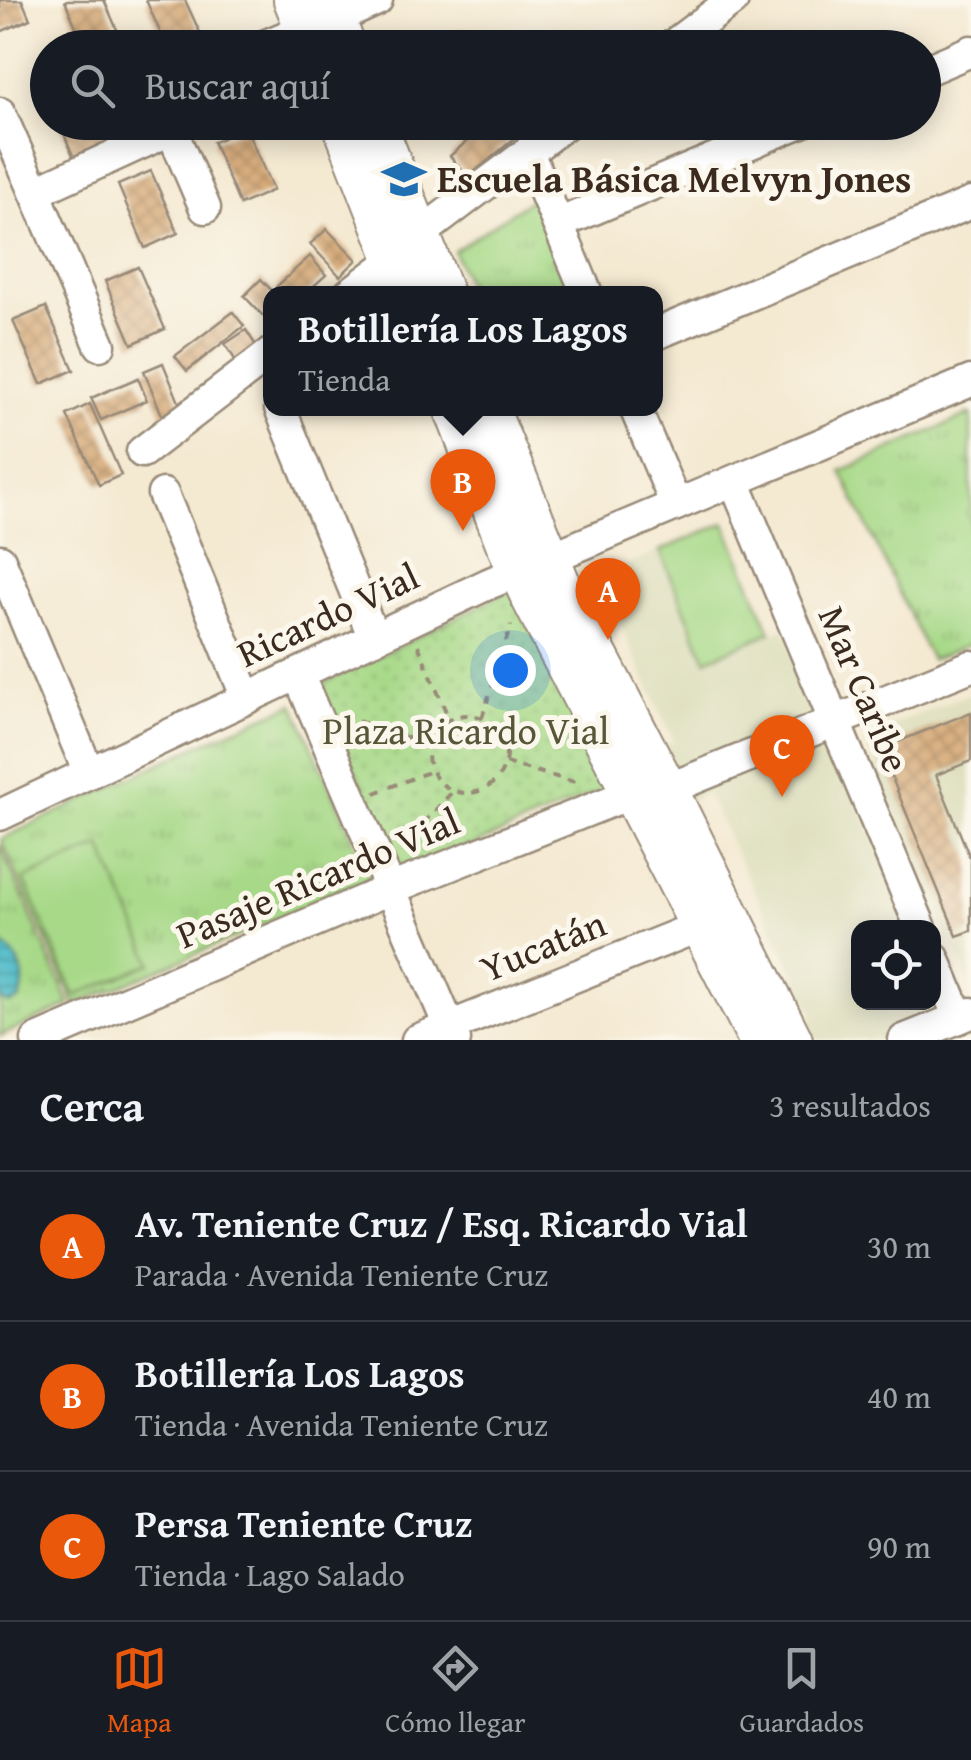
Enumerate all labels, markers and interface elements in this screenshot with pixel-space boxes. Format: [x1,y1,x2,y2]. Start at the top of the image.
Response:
search box [30,30,941,140]
text: Buscar aquí [145,57,330,113]
icon: search [65,58,120,113]
place label: Escuela Básica Melvyn Jones [437,150,911,206]
school or university icon: Escuela Básica Melvyn Jones [380,155,428,203]
popup [263,286,663,416]
text: Botillería Los Lagos [298,300,628,356]
text: Tienda [298,356,390,403]
pin: B [430,448,496,531]
street label: Ricardo Vial [227,548,428,681]
pin: A [576,558,640,640]
street label: Mar Caribe [805,597,925,780]
your location [485,645,536,696]
park label: Plaza Ricardo Vial [323,702,609,758]
pin: C [750,714,814,797]
street label: Pasaje Ricardo Vial [167,792,468,962]
street label: Yucatán [471,895,614,996]
map controls [851,920,941,1010]
button: locate [851,920,941,1010]
text: Cerca [40,1075,144,1136]
text: 3 resultados [769,1082,931,1129]
text: Av. Teniente Cruz / Esq. Ricardo Vial [135,1195,748,1251]
text: A [62,1223,83,1270]
text: 30 m [867,1223,931,1270]
text: Parada · Avenida Teniente Cruz [135,1251,548,1298]
text: Botillería Los Lagos [135,1345,465,1401]
text: B [63,1373,82,1420]
text: 40 m [867,1373,931,1420]
text: Tienda · Avenida Teniente Cruz [135,1401,548,1448]
text: Persa Teniente Cruz [135,1495,473,1551]
text: C [63,1523,82,1570]
text: 90 m [867,1523,931,1570]
text: Tienda · Lago Salado [135,1551,405,1598]
tab: Mapa [107,1641,171,1742]
tab: Cómo llegar [385,1641,526,1742]
tab: Guardados [739,1641,864,1742]

